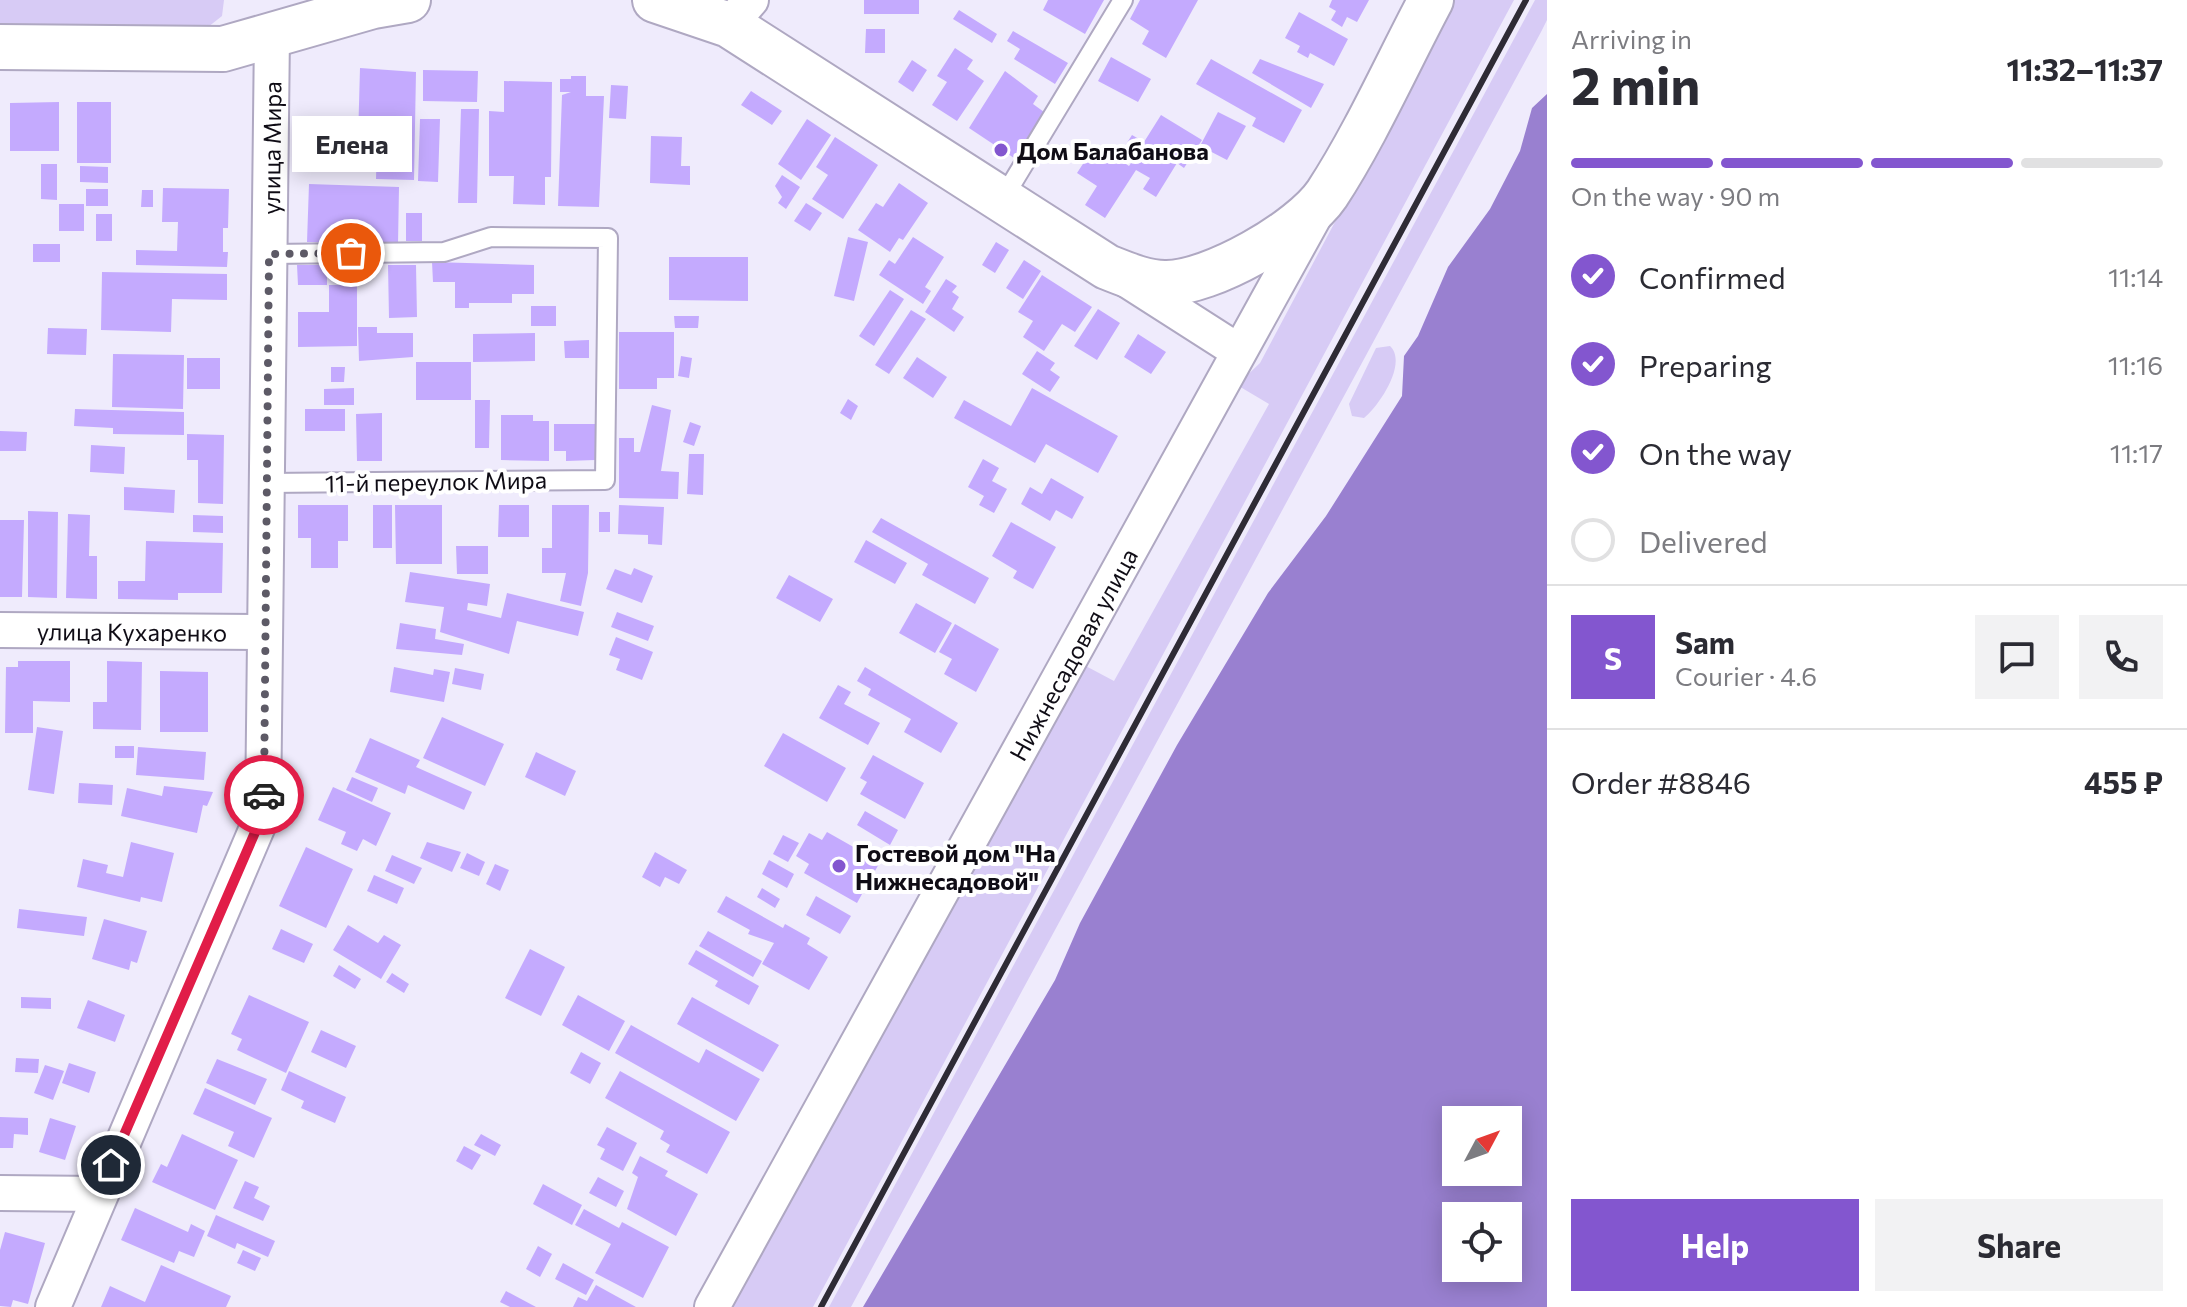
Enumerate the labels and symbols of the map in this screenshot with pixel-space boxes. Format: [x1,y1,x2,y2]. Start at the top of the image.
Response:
street label: улица Мира [255,81,286,215]
callout: Елена [291,117,411,173]
place label: Дом Балабанова [1017,136,1209,165]
marker: Дом Балабанова [992,141,1010,159]
pin [317,219,385,287]
street label: 11-й переулок Мира [325,465,547,497]
street label: Нижнесадовая улица [1002,543,1143,765]
street label: улица Кухаренко [37,616,227,646]
courier [224,755,304,835]
place label: Гостевой дом "На Нижнесадовой" [855,838,1056,895]
marker: Гостевой дом "На Нижнесадовой" [830,857,848,875]
north arrow [1442,1106,1522,1186]
pin [77,1131,145,1199]

